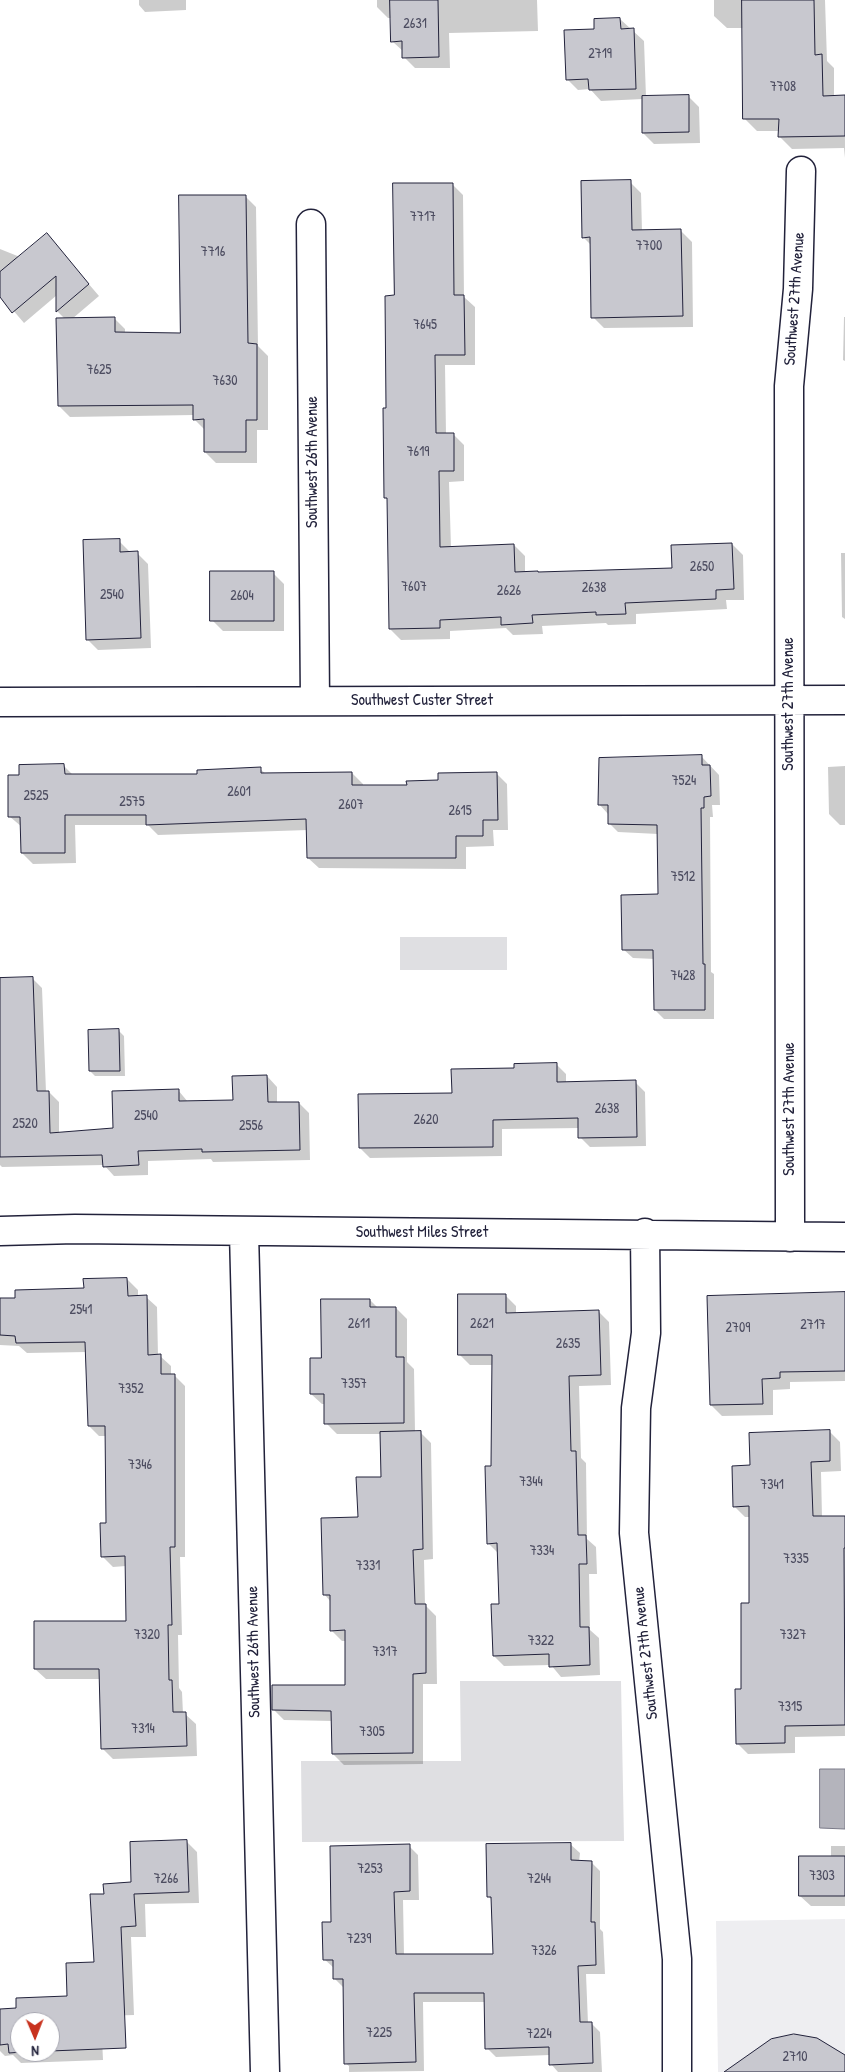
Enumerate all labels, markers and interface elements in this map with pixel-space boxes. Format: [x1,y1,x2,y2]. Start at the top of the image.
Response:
house number: 2631 [403,16,427,32]
house number: 2719 [588,46,612,62]
house number: 7708 [770,79,796,95]
house number: 7717 [410,209,436,225]
street label: Southwest 27th Avenue [781,232,809,366]
house number: 7700 [636,238,662,254]
house number: 7716 [201,244,225,260]
house number: 7645 [413,317,437,333]
house number: 7625 [87,362,111,378]
house number: 7630 [212,373,238,389]
street label: Southwest 26th Avenue [303,396,323,528]
house number: 7619 [407,444,429,460]
house number: 2650 [690,559,714,575]
house number: 7607 [401,579,427,595]
house number: 2638 [582,580,606,596]
house number: 2626 [497,583,521,599]
house number: 2540 [100,587,124,603]
house number: 2604 [230,588,254,604]
street label: Southwest 27th Avenue [779,637,799,771]
street label: Southwest Custer Street [351,691,493,711]
house number: 7524 [672,773,696,789]
house number: 2601 [227,784,251,800]
house number: 2525 [24,788,48,804]
house number: 2575 [119,794,145,810]
house number: 2607 [338,797,364,813]
house number: 2615 [448,803,472,819]
house number: 7512 [671,869,695,885]
house number: 7428 [671,968,695,984]
street label: Southwest 27th Avenue [780,1042,800,1176]
house number: 2638 [595,1101,619,1117]
house number: 2540 [134,1108,158,1124]
house number: 2620 [414,1112,438,1128]
house number: 2520 [12,1116,38,1132]
house number: 2556 [239,1118,263,1134]
street label: Southwest Miles Street [356,1223,488,1243]
house number: 2541 [70,1302,92,1318]
house number: 2611 [348,1316,370,1332]
house number: 2621 [470,1316,494,1332]
house number: 2717 [800,1317,826,1333]
house number: 2709 [726,1320,750,1336]
house number: 2635 [556,1336,580,1352]
house number: 7357 [341,1376,367,1392]
house number: 7352 [118,1381,144,1397]
house number: 7346 [128,1457,152,1473]
house number: 7344 [519,1474,543,1490]
house number: 7341 [760,1477,784,1493]
house number: 7334 [530,1543,554,1559]
house number: 7335 [783,1551,809,1567]
house number: 7331 [356,1558,380,1574]
street label: Southwest 26th Avenue [243,1586,265,1718]
street label: Southwest 27th Avenue [629,1586,663,1720]
house number: 7320 [134,1627,160,1643]
house number: 7327 [780,1627,806,1643]
house number: 7322 [528,1633,554,1649]
house number: 7317 [372,1644,398,1660]
house number: 7315 [778,1699,802,1715]
house number: 7314 [131,1721,155,1737]
house number: 7305 [359,1724,385,1740]
house number: 7253 [357,1861,383,1877]
house number: 7303 [809,1868,835,1884]
house number: 7266 [154,1871,178,1887]
house number: 7244 [527,1871,551,1887]
house number: 7239 [347,1931,371,1947]
house number: 7326 [531,1943,557,1959]
north arrow [10,2012,60,2062]
house number: 7225 [366,2025,392,2041]
house number: 7224 [526,2026,552,2042]
text: N [31,2042,39,2061]
house number: 2710 [783,2049,807,2065]

